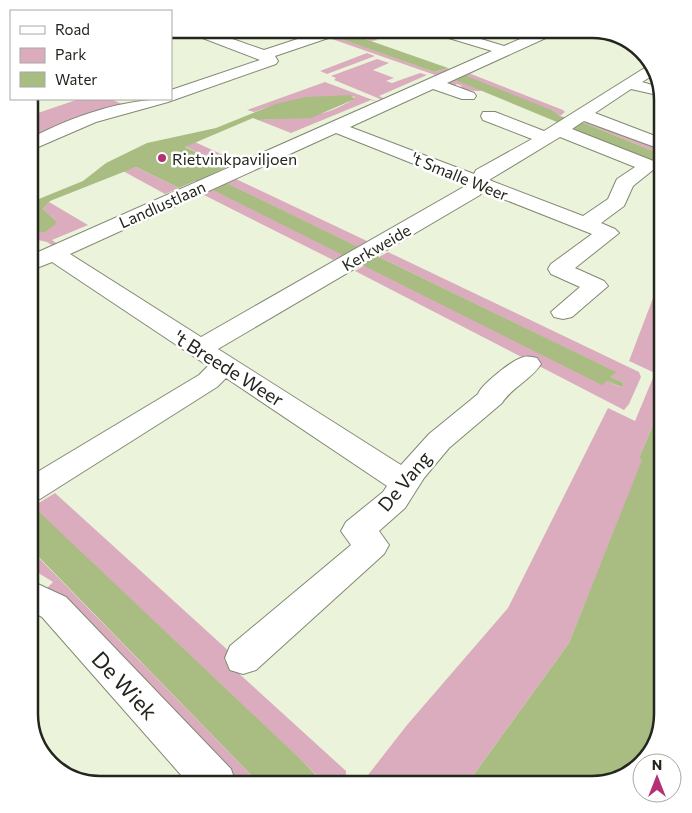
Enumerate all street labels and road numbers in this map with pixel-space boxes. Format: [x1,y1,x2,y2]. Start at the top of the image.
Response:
street label: 't Smalle Weer [409,148,512,204]
street label: Landlustlaan [116,176,208,232]
street label: Kerkweide [338,220,414,274]
street label: 't Breede Weer [170,325,289,411]
street label: De Vang [372,446,436,516]
street label: De Wiek [87,645,163,725]

